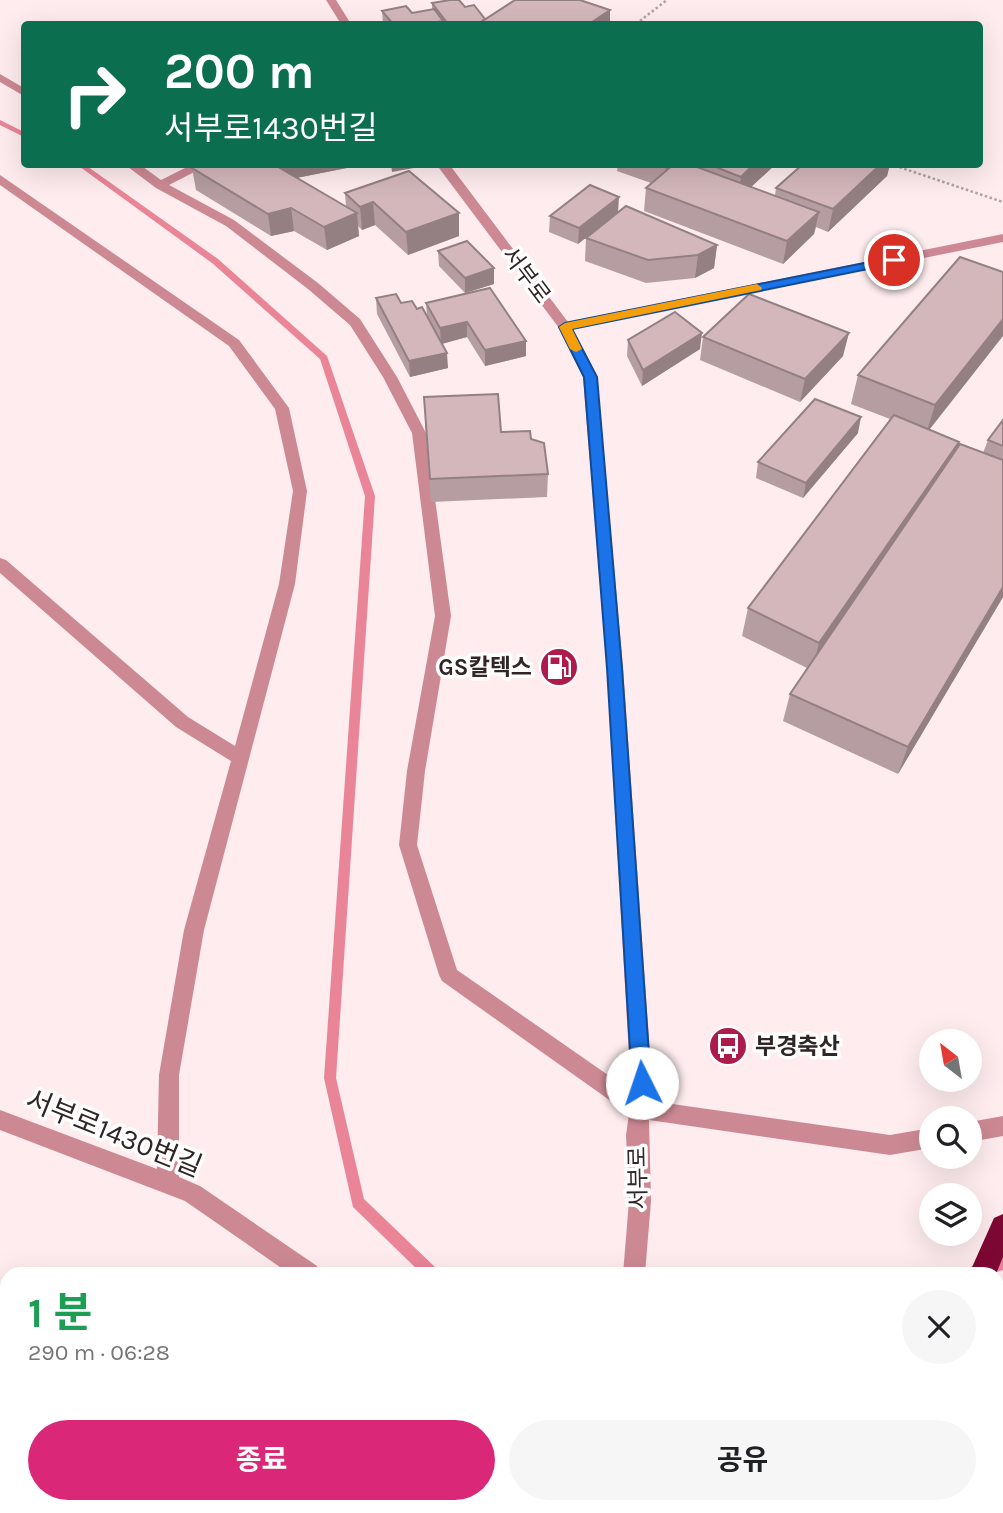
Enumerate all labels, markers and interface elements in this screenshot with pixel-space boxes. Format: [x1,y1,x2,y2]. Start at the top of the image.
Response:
text: 200 m [164,43,315,100]
icon: right [49,49,140,140]
text: 서부로1430번길 [164,110,378,147]
pin [864,230,924,290]
icon: arrive [875,241,913,279]
street label: 서부로 [496,242,556,308]
fuel station icon: GS칼텍스 [538,646,580,688]
place label: GS칼텍스 [438,654,532,681]
bus stop icon: 부경축산 [707,1025,749,1067]
north arrow [919,1029,982,1092]
map controls [919,1029,982,1246]
place label: 부경축산 [755,1033,840,1060]
position arrow [605,1046,679,1120]
street label: 서부로1430번길 [21,1083,207,1183]
button: search [919,1106,982,1169]
street label: 서부로 [624,1146,652,1210]
button: layers [919,1183,982,1246]
text: 1 분 [28,1288,92,1338]
button: close [902,1290,976,1364]
text: 290 m · 06:28 [28,1339,170,1366]
button: 종료 [28,1420,495,1500]
button: 공유 [509,1420,976,1500]

